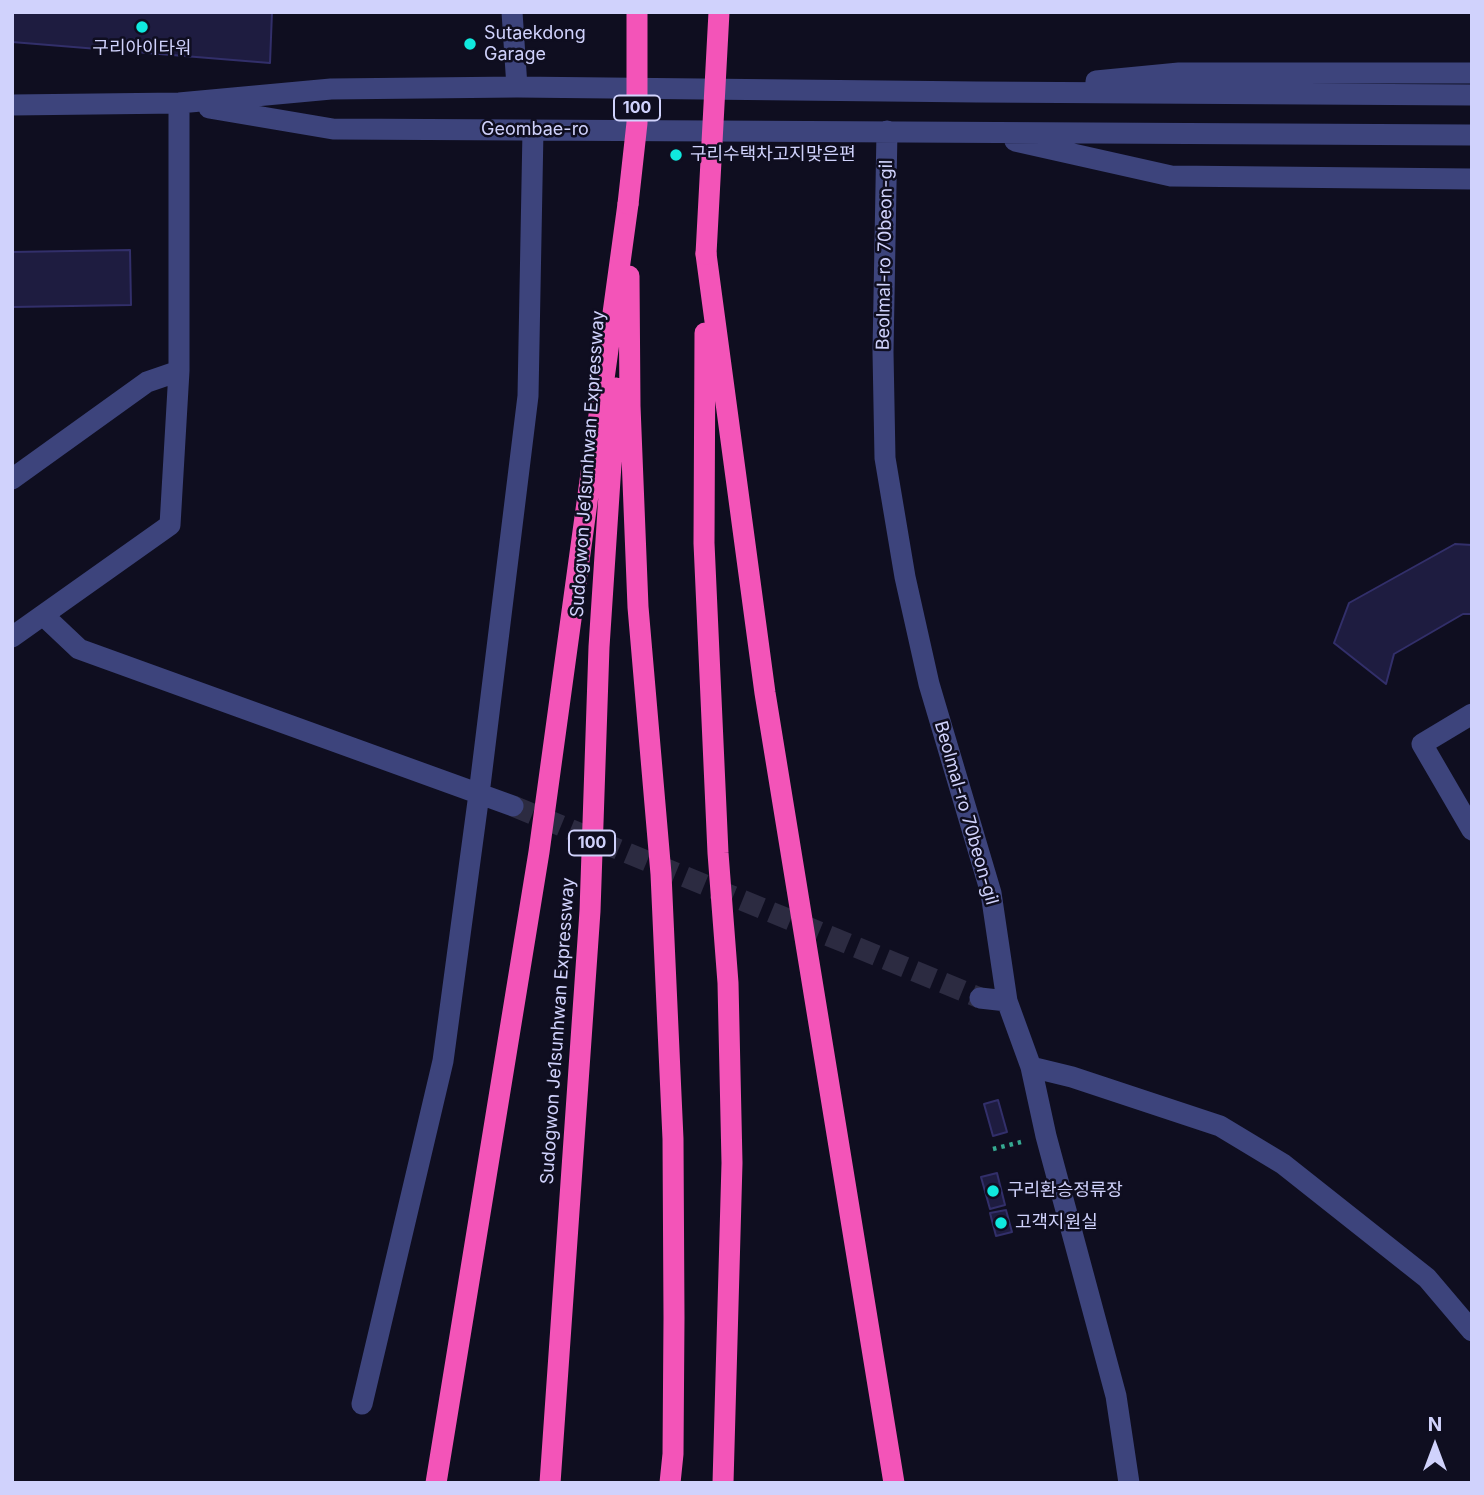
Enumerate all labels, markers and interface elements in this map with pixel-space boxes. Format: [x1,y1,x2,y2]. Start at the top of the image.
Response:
marker: 구리아이타워 [134,19,150,35]
place label: Sutaekdong Garage [484,23,586,66]
marker: Sutaekdong Garage [462,36,478,52]
place label: 구리아이타워 [92,38,192,60]
road number: 100 [614,96,660,120]
street label: Geombae-ro [481,119,589,141]
place label: 구리수택차고지맞은편 [690,144,856,166]
marker: 구리수택차고지맞은편 [668,147,684,163]
street label: Beolmal-ro 70beon-gil [873,160,897,350]
street label: Sudogwon Je1sunhwan Expressway [566,310,610,618]
street label: Beolmal-ro 70beon-gil [929,718,1003,908]
road number: 100 [569,830,615,856]
street label: Sudogwon Je1sunhwan Expressway [536,877,580,1185]
place label: 구리환승정류장 [1007,1180,1123,1202]
marker: 구리환승정류장 [985,1183,1001,1199]
place label: 고객지원실 [1015,1212,1098,1234]
marker: 고객지원실 [993,1215,1009,1231]
north arrow [1400,1411,1470,1481]
text: N [1428,1413,1442,1436]

